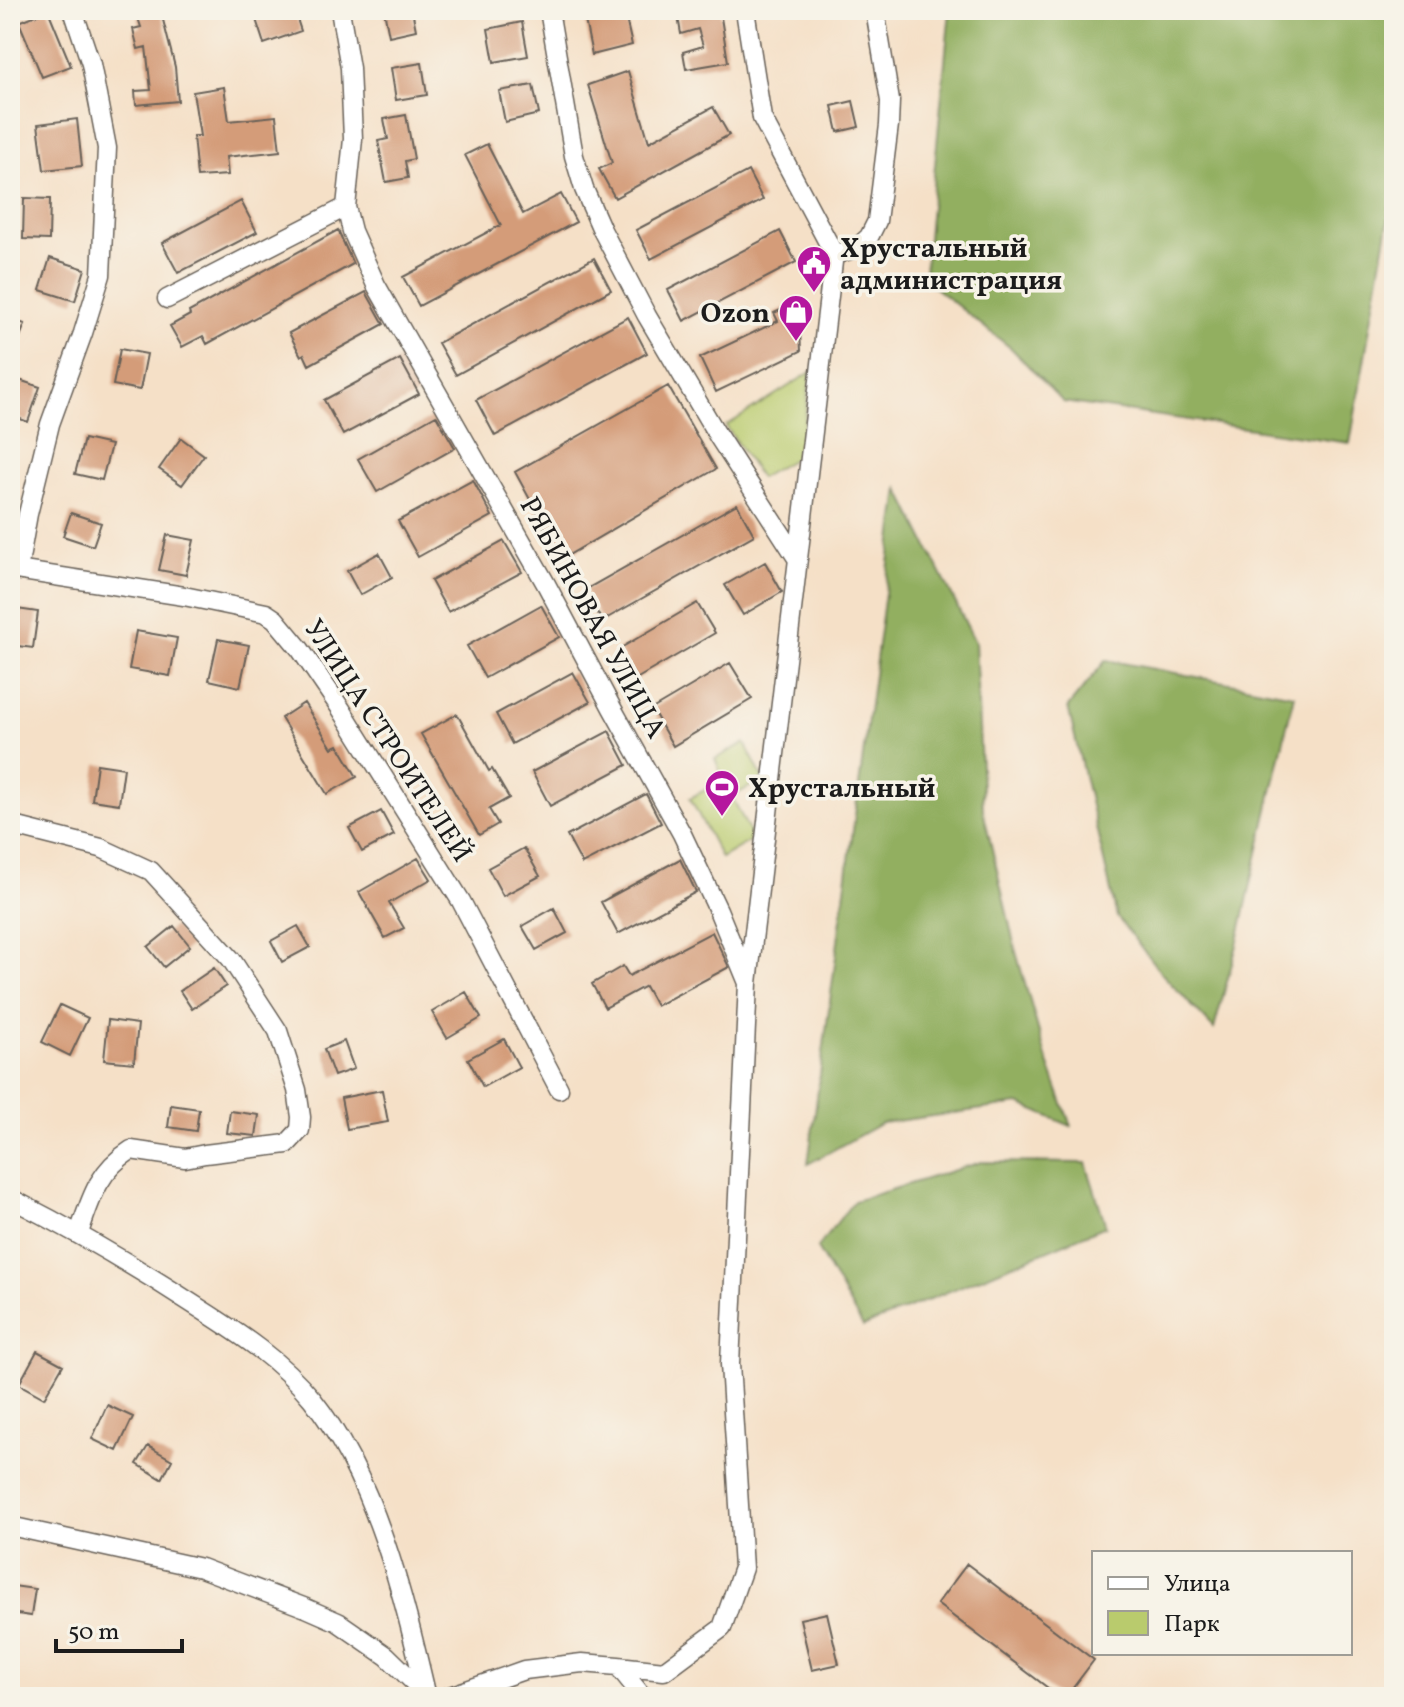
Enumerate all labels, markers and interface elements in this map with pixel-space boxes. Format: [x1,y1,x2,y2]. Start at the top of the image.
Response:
place label: Хрустальный администрация [840,230,1062,301]
public building icon: Хрустальный администрация [795,244,833,294]
shop icon: Ozon [777,293,815,343]
place label: Ozon [700,295,770,334]
street label: РЯБИНОВАЯ УЛИЦА [509,490,675,746]
street label: УЛИЦА СТРОИТЕЛЕЙ [294,612,480,871]
sports icon: Хрустальный [703,768,741,818]
place label: Хрустальный [748,770,936,809]
legend [1092,1551,1352,1655]
text: Улица [1164,1568,1231,1602]
scale bar [56,1603,182,1653]
text: Парк [1164,1608,1220,1642]
text: 50 m [68,1616,120,1650]

